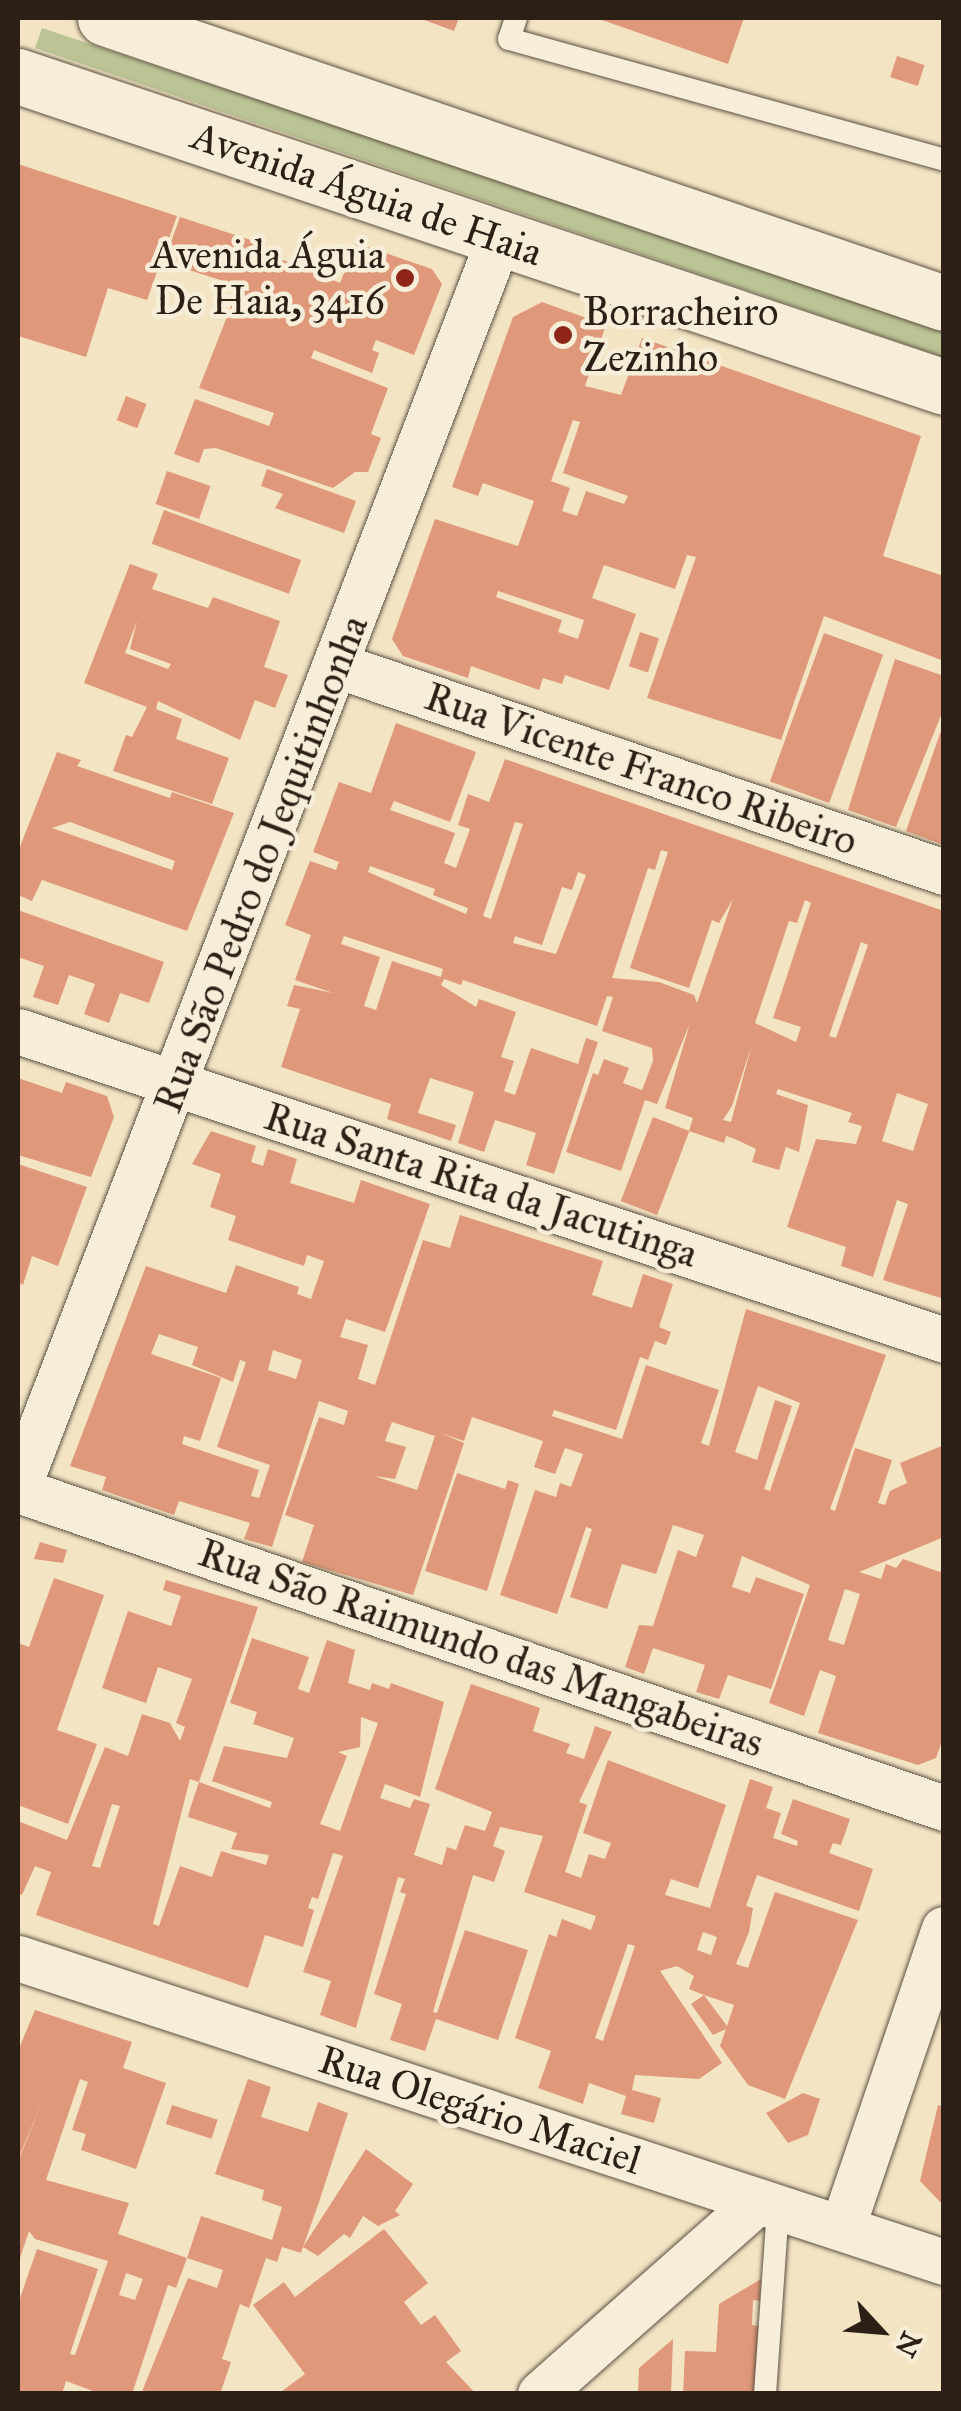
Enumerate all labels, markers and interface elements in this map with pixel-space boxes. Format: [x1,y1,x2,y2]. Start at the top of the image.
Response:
street label: Avenida Águia de Haia [186,112,548,276]
place label: Avenida Águia De Haia, 3416 [151,231,385,325]
marker: Avenida Águia De Haia, 3416 [394,267,416,289]
place label: Borracheiro Zezinho [583,288,779,382]
marker: Borracheiro Zezinho [552,324,574,346]
street label: Rua São Pedro do Jequitinhonha [144,609,378,1119]
street label: Rua Vicente Franco Ribeiro [419,672,863,866]
street label: Rua Santa Rita da Jacutinga [258,1092,704,1278]
street label: Rua São Raimundo das Mangabeiras [192,1529,770,1767]
street label: Rua Olegário Maciel [313,2035,647,2185]
north arrow [831,2281,931,2381]
text: N [887,2326,929,2363]

